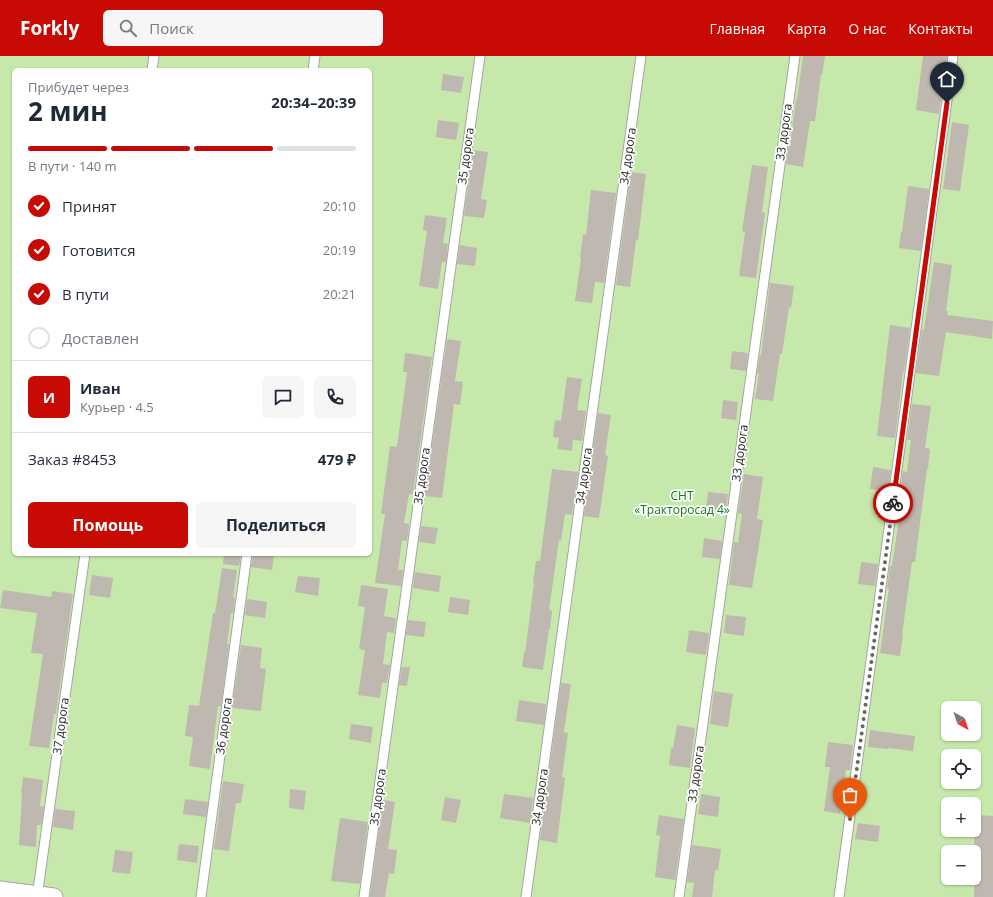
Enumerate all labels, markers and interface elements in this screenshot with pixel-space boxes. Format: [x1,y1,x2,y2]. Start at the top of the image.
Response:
search box [103,10,383,46]
text: Forkly [20,15,79,41]
icon: search [117,17,139,39]
text: Поиск [149,18,194,38]
text: Главная [710,19,765,38]
text: Карта [787,19,826,38]
text: О нас [848,19,886,38]
text: Контакты [908,19,973,38]
pin [930,62,964,103]
icon: home [936,68,958,90]
text: Прибудет через [28,78,129,96]
text: 20:34–20:39 [271,92,356,112]
text: 2 мин [28,93,108,129]
street label: 33 дорога [771,102,796,162]
street label: 35 дорога [453,126,478,186]
street label: 34 дорога [615,126,640,186]
text: В пути · 140 m [28,157,117,175]
icon: check [28,195,50,217]
text: Принят [62,196,117,216]
text: 20:10 [323,197,356,215]
icon: check [28,239,50,261]
text: Готовится [62,240,136,260]
text: 20:19 [323,241,356,259]
icon: check [28,283,50,305]
text: В пути [62,284,109,304]
text: 20:21 [323,285,356,303]
text: Доставлен [62,328,139,348]
button: chat [262,376,304,418]
button: phone [314,376,356,418]
text: Иван [80,378,121,398]
text: И [43,387,55,407]
text: Курьер · 4.5 [80,398,154,416]
street label: 33 дорога [727,423,752,483]
street label: 35 дорога [409,446,434,506]
street label: 34 дорога [571,446,596,506]
text: Заказ #8453 [28,449,116,469]
text: 479 ₽ [318,449,356,469]
courier [873,483,913,523]
park label: СНТ «Тракторосад 4» [634,487,730,518]
icon: bike [882,492,904,514]
button: Помощь [28,502,188,548]
button: Поделиться [196,502,356,548]
street label: 37 дорога [48,696,73,756]
street label: 36 дорога [211,696,236,756]
north arrow [941,701,981,741]
map controls [941,701,981,885]
street label: 33 дорога [683,744,708,804]
button: locate [941,749,981,789]
street label: 35 дорога [365,767,390,827]
street label: 34 дорога [527,767,552,827]
pin [833,778,867,819]
icon: bag [839,784,861,806]
button: + [941,797,981,837]
button: − [941,845,981,885]

